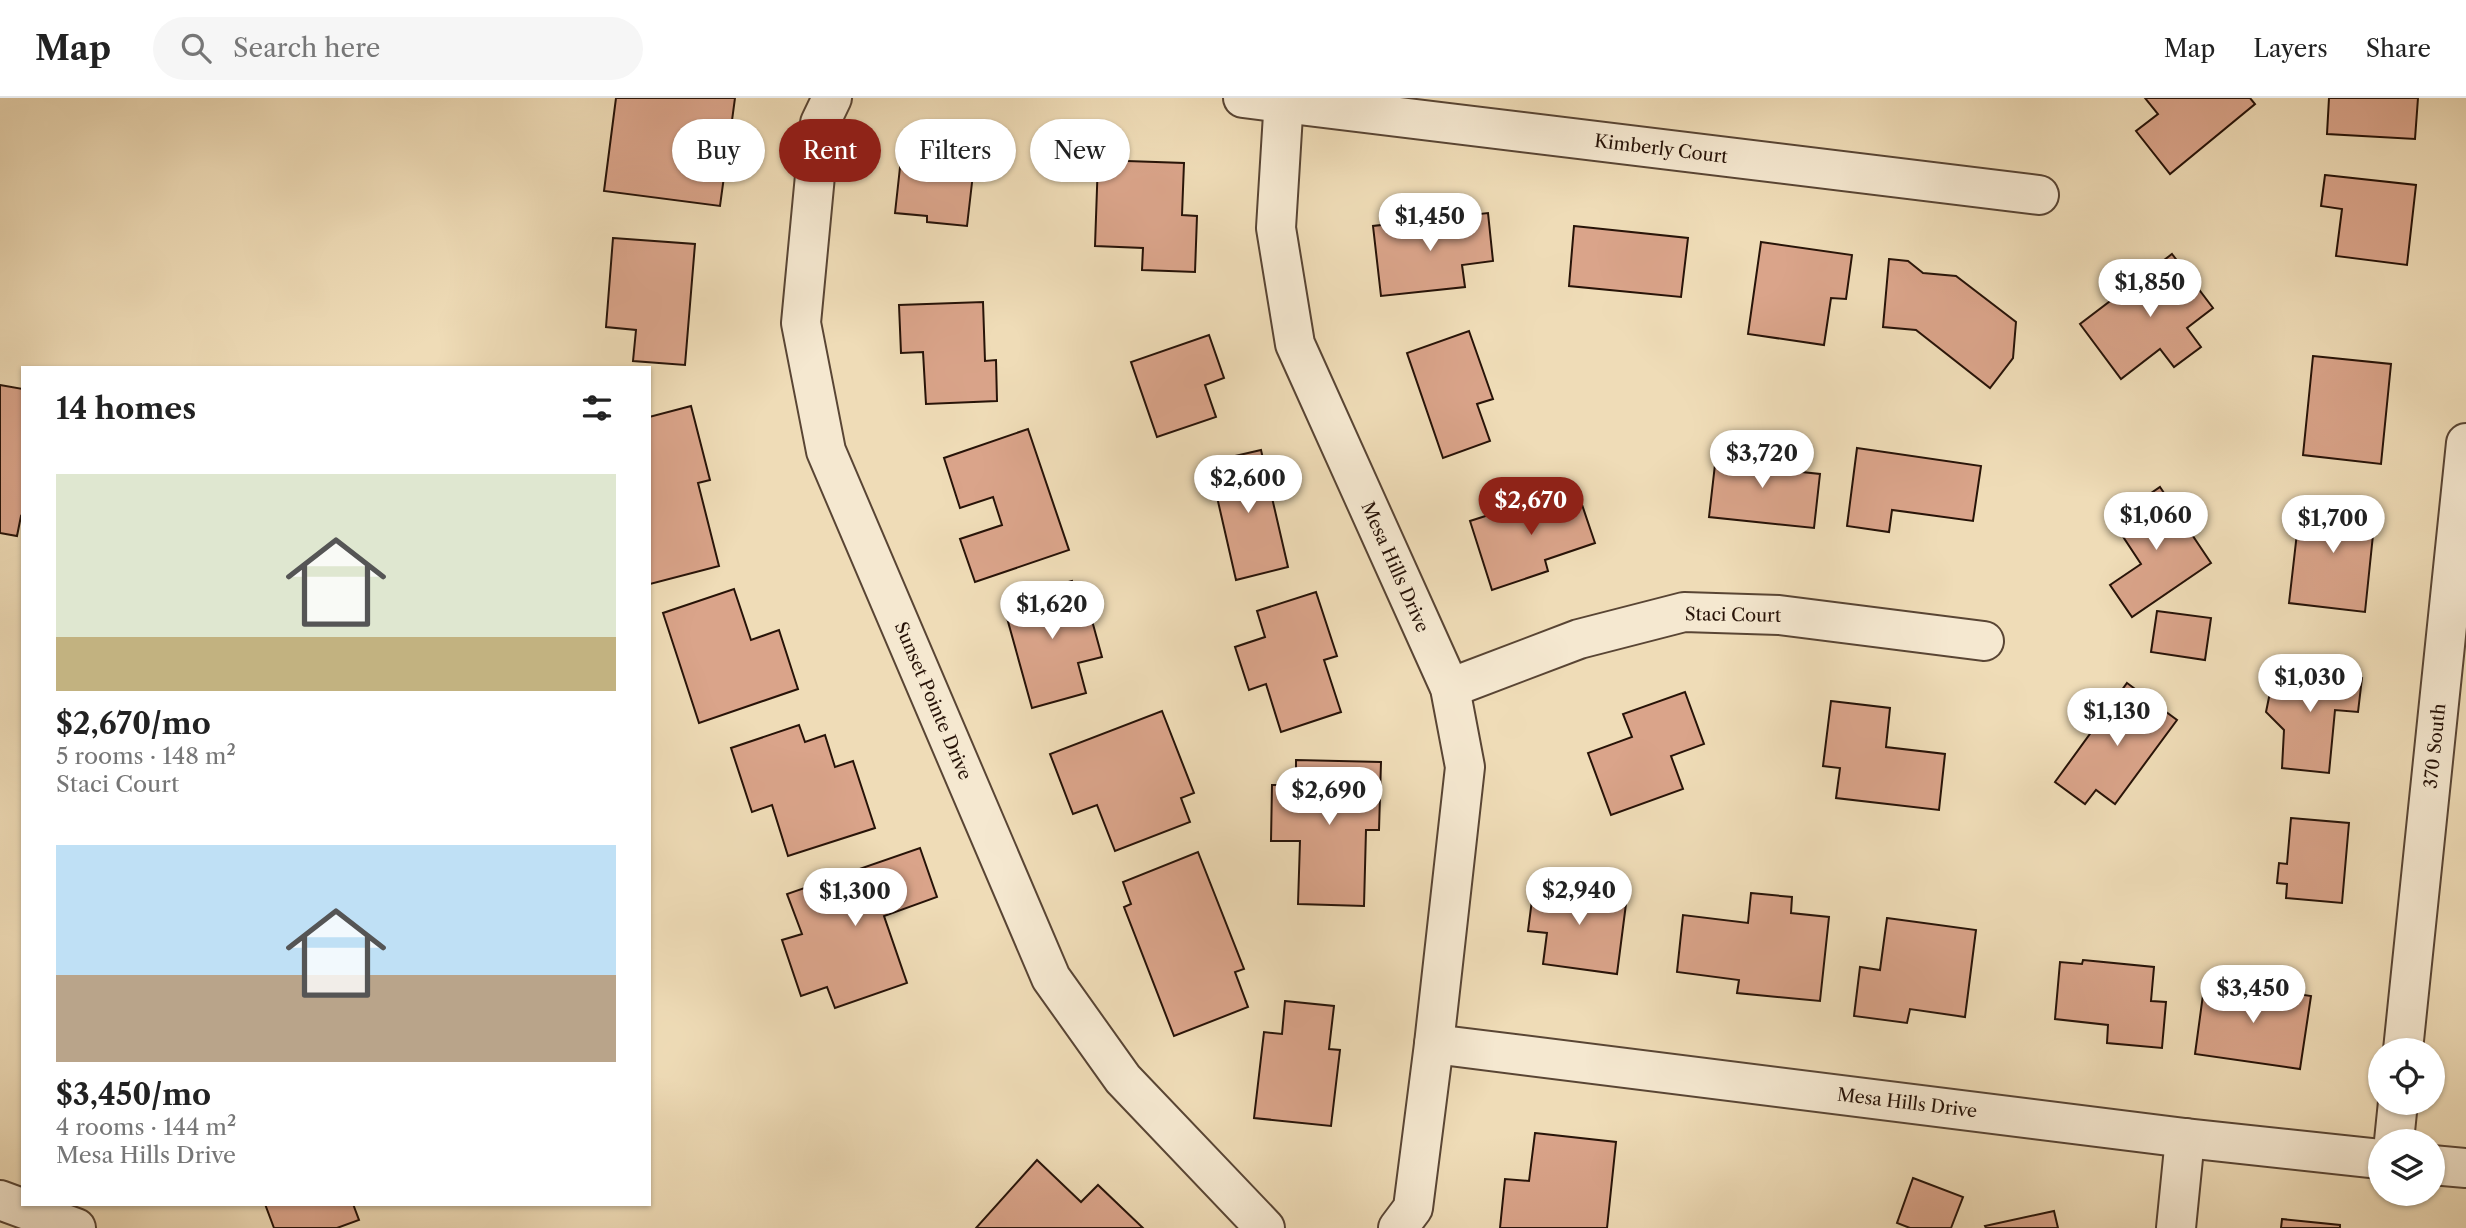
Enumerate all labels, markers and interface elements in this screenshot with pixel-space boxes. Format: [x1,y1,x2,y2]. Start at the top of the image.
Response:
search box [153,17,643,80]
text: Map [35,28,111,69]
icon: search [177,29,215,67]
text: Search here [233,32,380,64]
text: Map [2164,34,2215,63]
text: Layers [2253,34,2328,63]
text: Share [2366,34,2431,63]
chip: Buy [672,119,765,182]
chip: Rent [779,119,881,182]
chip: Filters [895,119,1016,182]
chip: New [1030,119,1130,182]
street label: Kimberly Court [1593,130,1730,168]
pin: $1,450 [1373,194,1487,253]
text: $1,450 [1395,202,1465,230]
pin: $1,850 [2093,260,2207,319]
text: $1,850 [2114,268,2186,296]
icon: filters [578,389,616,427]
text: 14 homes [56,390,196,427]
pin: $3,720 [1705,430,1819,490]
text: $3,720 [1726,439,1798,467]
pin: $2,600 [1191,456,1305,515]
text: $2,600 [1210,464,1286,492]
pin: $2,670 [1474,478,1588,537]
text: $2,670 [1495,486,1567,514]
pin: $1,060 [2099,492,2213,552]
pin: $1,700 [2276,496,2390,555]
street label: Mesa Hills Drive [1356,498,1434,636]
text: $1,060 [2120,501,2192,529]
text: $1,700 [2298,504,2368,532]
icon: home [273,519,399,645]
pin: $1,620 [995,582,1109,641]
text: $1,620 [1016,590,1088,618]
street label: Staci Court [1685,603,1782,627]
street label: Sunset Pointe Drive [890,619,976,783]
pin: $1,030 [2253,654,2367,714]
text: $1,030 [2274,663,2346,691]
pin: $1,130 [2060,688,2174,748]
text: $1,130 [2083,697,2151,725]
street label: 370 South [2420,702,2450,790]
text: $2,670/mo [56,705,211,742]
text: 5 rooms · 148 m² [56,742,236,770]
pin: $2,690 [1272,768,1386,827]
text: Staci Court [56,770,179,798]
text: $2,690 [1292,776,1366,804]
pin: $1,300 [798,868,912,928]
pin: $2,940 [1522,868,1636,927]
text: $2,940 [1542,876,1616,904]
text: $1,300 [819,877,891,905]
icon: home [273,890,399,1016]
pin: $3,450 [2196,965,2310,1025]
text: $3,450 [2216,974,2290,1002]
map controls [2368,1038,2445,1206]
button: locate [2368,1038,2445,1115]
text: $3,450/mo [56,1076,211,1113]
street label: Mesa Hills Drive [1836,1084,1978,1122]
text: 4 rooms · 144 m² [56,1113,236,1141]
button: layers [2368,1129,2445,1206]
text: Mesa Hills Drive [56,1141,236,1169]

